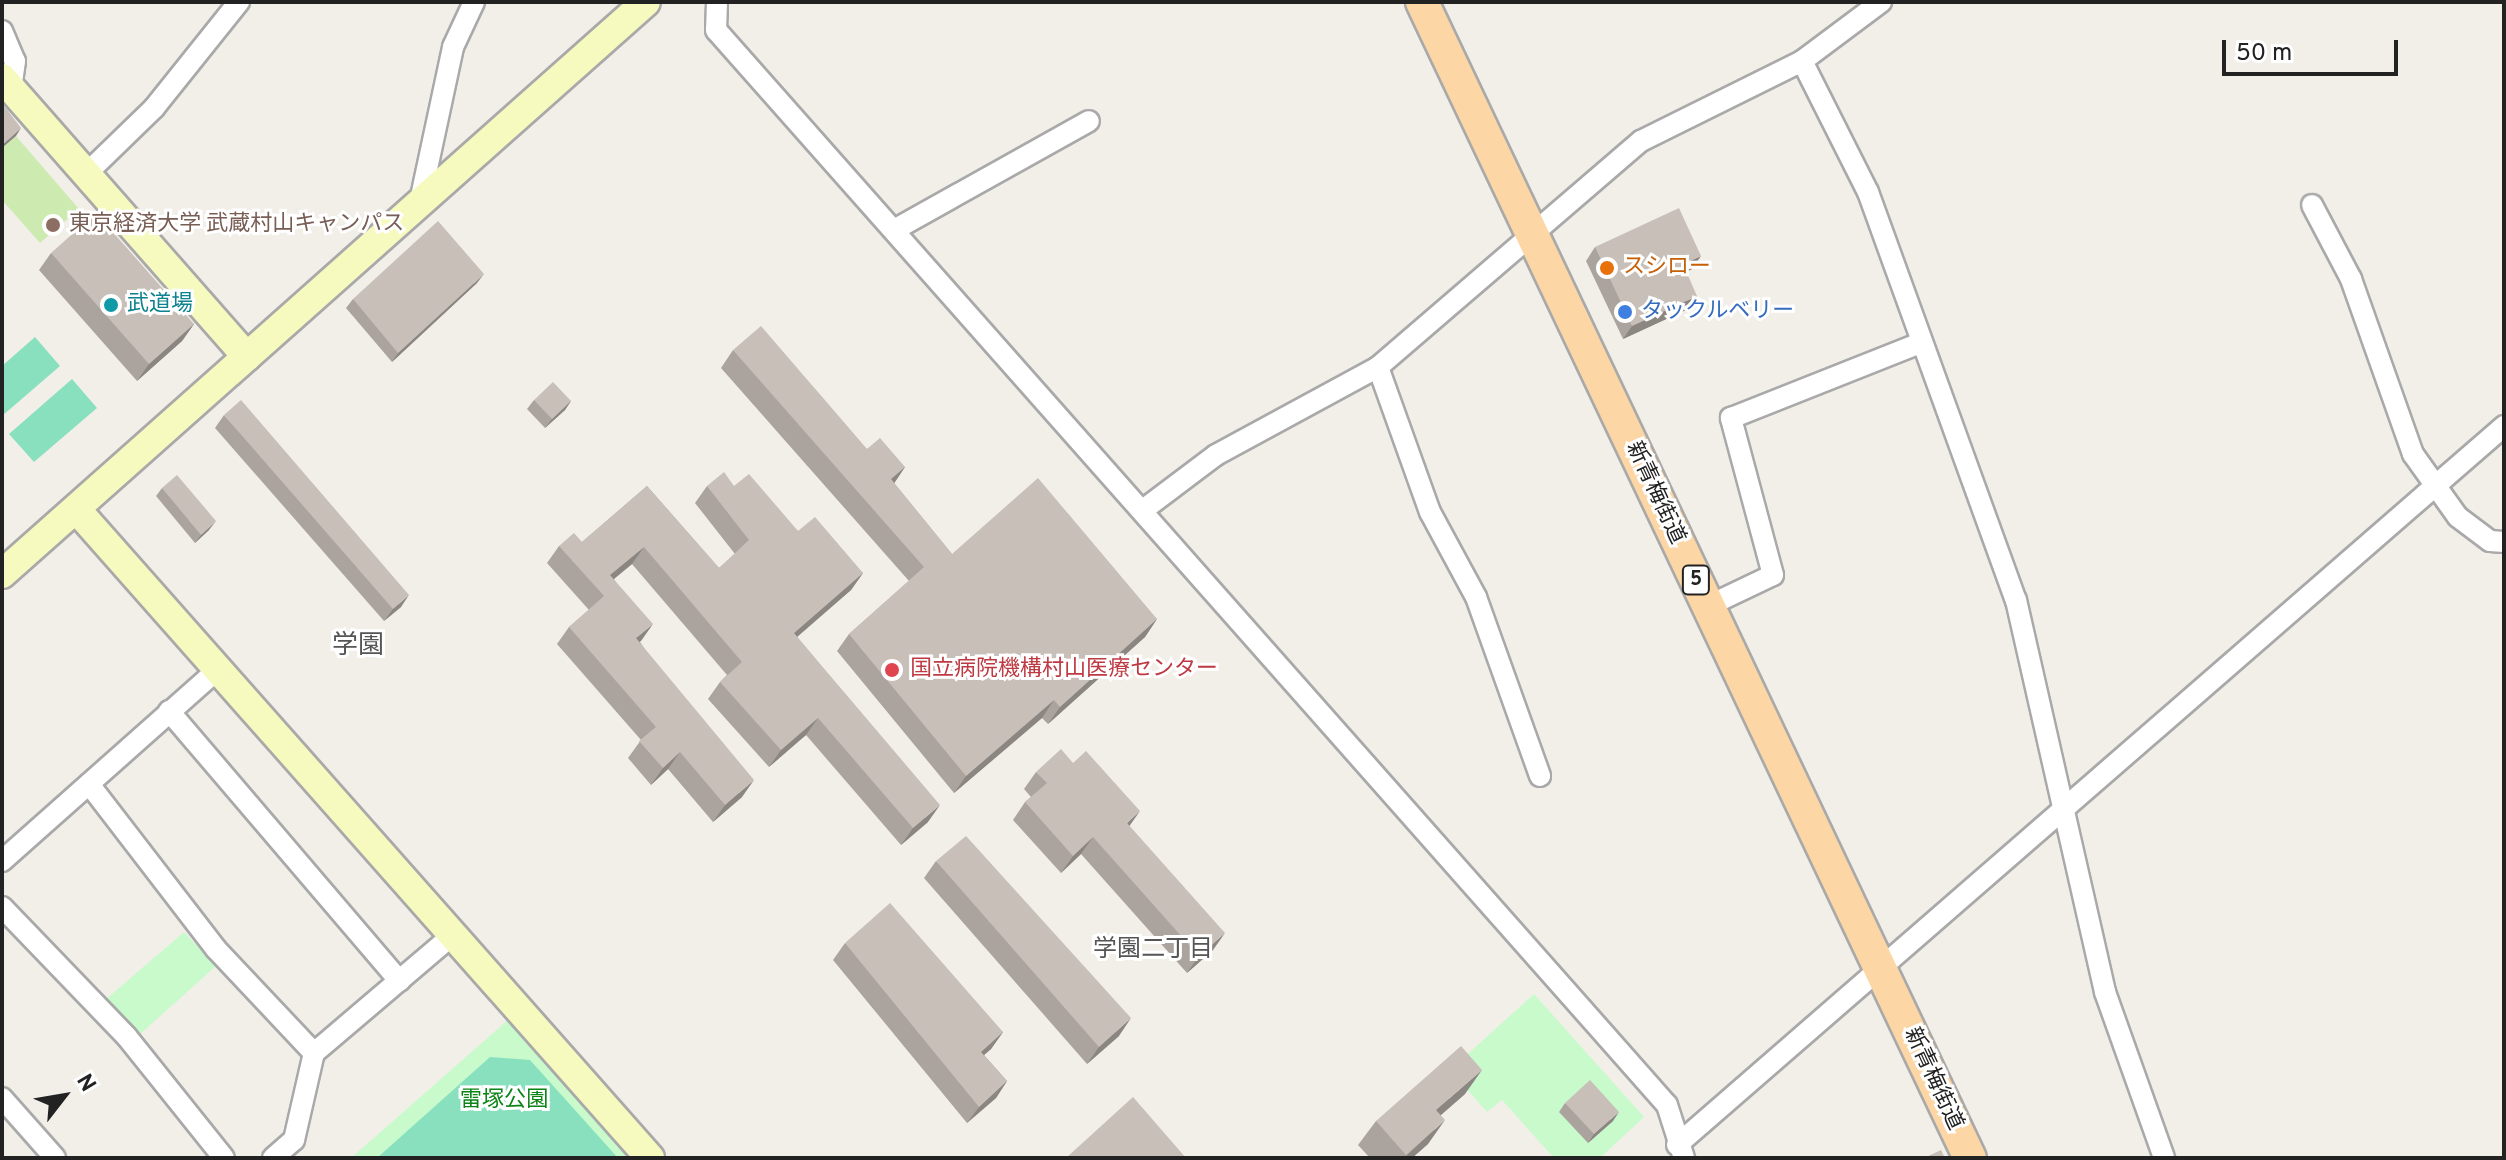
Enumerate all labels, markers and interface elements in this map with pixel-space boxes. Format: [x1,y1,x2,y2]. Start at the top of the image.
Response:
scale bar [2226,24,2402,74]
text: 50 m [2236,39,2292,69]
place label: 東京経済大学 武蔵村山キャンパス [69,212,404,238]
marker: 東京経済大学 武蔵村山キャンパス [44,216,62,234]
place label: スシロー [1623,255,1711,281]
marker: スシロー [1598,259,1616,277]
place label: 武道場 [127,292,193,318]
marker: 武道場 [102,296,120,314]
place label: タックルベリー [1641,299,1795,325]
marker: タックルベリー [1616,303,1634,321]
street label: 新青梅街道 [1620,438,1690,548]
road number: 5 [1680,564,1712,596]
district label: 学園 [332,631,384,663]
place label: 国立病院機構村山医療センター [910,657,1218,683]
marker: 国立病院機構村山医療センター [881,659,903,681]
district label: 学園二丁目 [1093,937,1213,965]
street label: 新青梅街道 [1898,1024,1968,1134]
north arrow [24,1056,104,1136]
text: N [69,1070,101,1097]
park label: 雷塚公園 [460,1088,548,1114]

